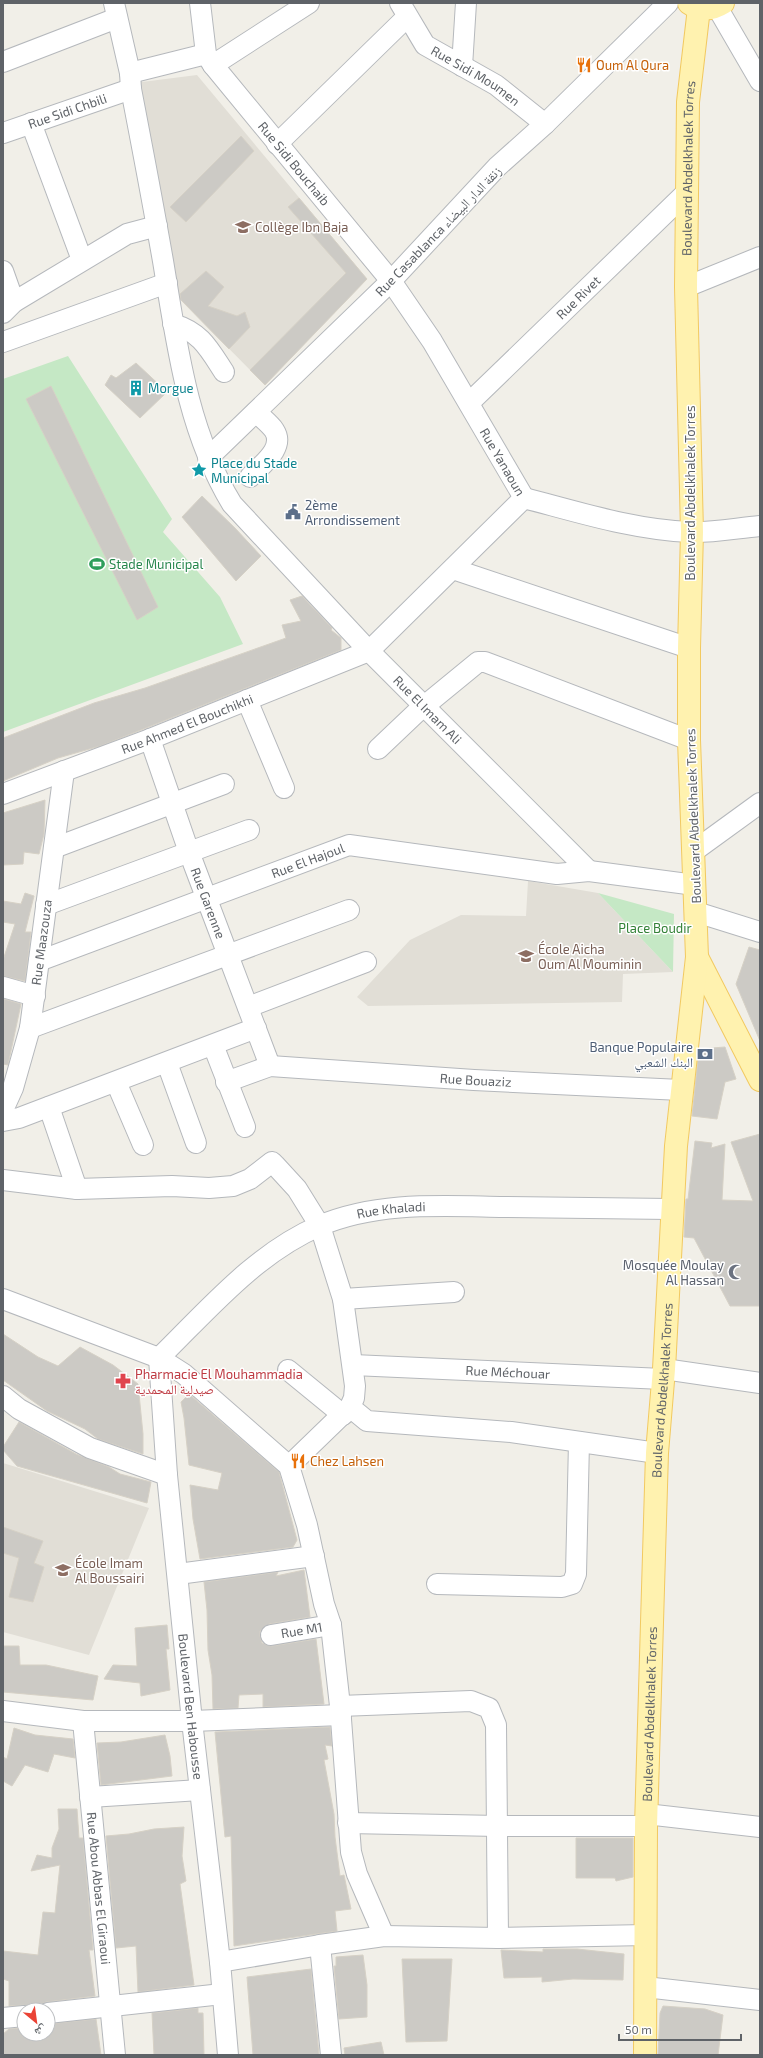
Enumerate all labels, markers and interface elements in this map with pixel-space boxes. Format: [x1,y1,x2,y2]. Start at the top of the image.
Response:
street label: Rue Sidi Moumen [428,42,523,109]
restaurant icon: Oum Al Qura [575,56,593,74]
place label: Oum Al Qura [596,57,669,73]
street label: Boulevard Abdelkhalek Torres [678,80,698,256]
street label: Rue Sidi Chbili [26,90,109,132]
street label: Rue Sidi Bouchaib [255,118,333,209]
street label: Rue Casablanca زنقة الدار البيضاء [372,163,505,300]
school or university icon: Collège Ibn Baja [234,218,252,236]
place label: Collège Ibn Baja [255,219,348,235]
street label: Rue Rivet [553,272,604,322]
building icon: Morgue [127,379,145,397]
place label: Morgue [148,380,194,396]
street label: Boulevard Abdelkhalek Torres [682,405,698,581]
street label: Rue Yanaoun [477,425,529,499]
place label: Place du Stade Municipal [211,455,297,486]
place icon: Place du Stade Municipal [190,461,208,479]
place label: 2ème Arrondissement [305,497,400,528]
public building icon: 2ème Arrondissement [284,503,302,521]
sports icon: Stade Municipal [88,555,106,573]
place label: Stade Municipal [109,556,203,572]
street label: Rue El Imam Ali [390,672,465,747]
street label: Rue Ahmed El Bouchikhi [119,690,255,757]
street label: Boulevard Abdelkhalek Torres [682,728,704,904]
street label: Rue El Hajoul [269,839,347,881]
street label: Rue Garenne [188,865,229,941]
street label: Rue Maazouza [28,898,55,986]
park label: Place Boudir [618,920,692,936]
place label: École Aicha Oum Al Mouminin [538,940,642,972]
school or university icon: École Aicha Oum Al Mouminin [517,947,535,965]
place label: Banque Populaire البنك الشعبي [589,1039,693,1073]
bank icon: Banque Populaire البنك الشعبي [696,1045,714,1063]
street label: Rue Bouaziz [439,1070,512,1090]
street label: Rue Khaladi [355,1198,426,1222]
place label: Mosquée Moulay Al Hassan [623,1257,724,1288]
mosque icon: Mosquée Moulay Al Hassan [727,1263,745,1281]
street label: Boulevard Abdelkhalek Torres [648,1302,676,1478]
street label: Rue Méchouar [465,1362,551,1382]
place label: Pharmacie El Mouhammadia صيدلية المحمدية [135,1366,303,1397]
pharmacy icon: Pharmacie El Mouhammadia صيدلية المحمدية [114,1372,132,1390]
restaurant icon: Chez Lahsen [289,1452,307,1470]
place label: Chez Lahsen [310,1453,384,1469]
place label: École Imam Al Boussairi [75,1554,144,1586]
school or university icon: École Imam Al Boussairi [54,1561,72,1579]
street label: Rue M1 [280,1619,324,1641]
street label: Boulevard Abdelkhalek Torres [639,1626,660,1802]
street label: Boulevard Ben Habousse [175,1633,207,1780]
street label: Rue Abou Abbas El Giraoui [84,1811,114,1965]
north arrow [16,2002,56,2042]
scale bar [619,2016,741,2042]
text: ش [32,2021,49,2040]
text: 50 m [625,2022,652,2036]

